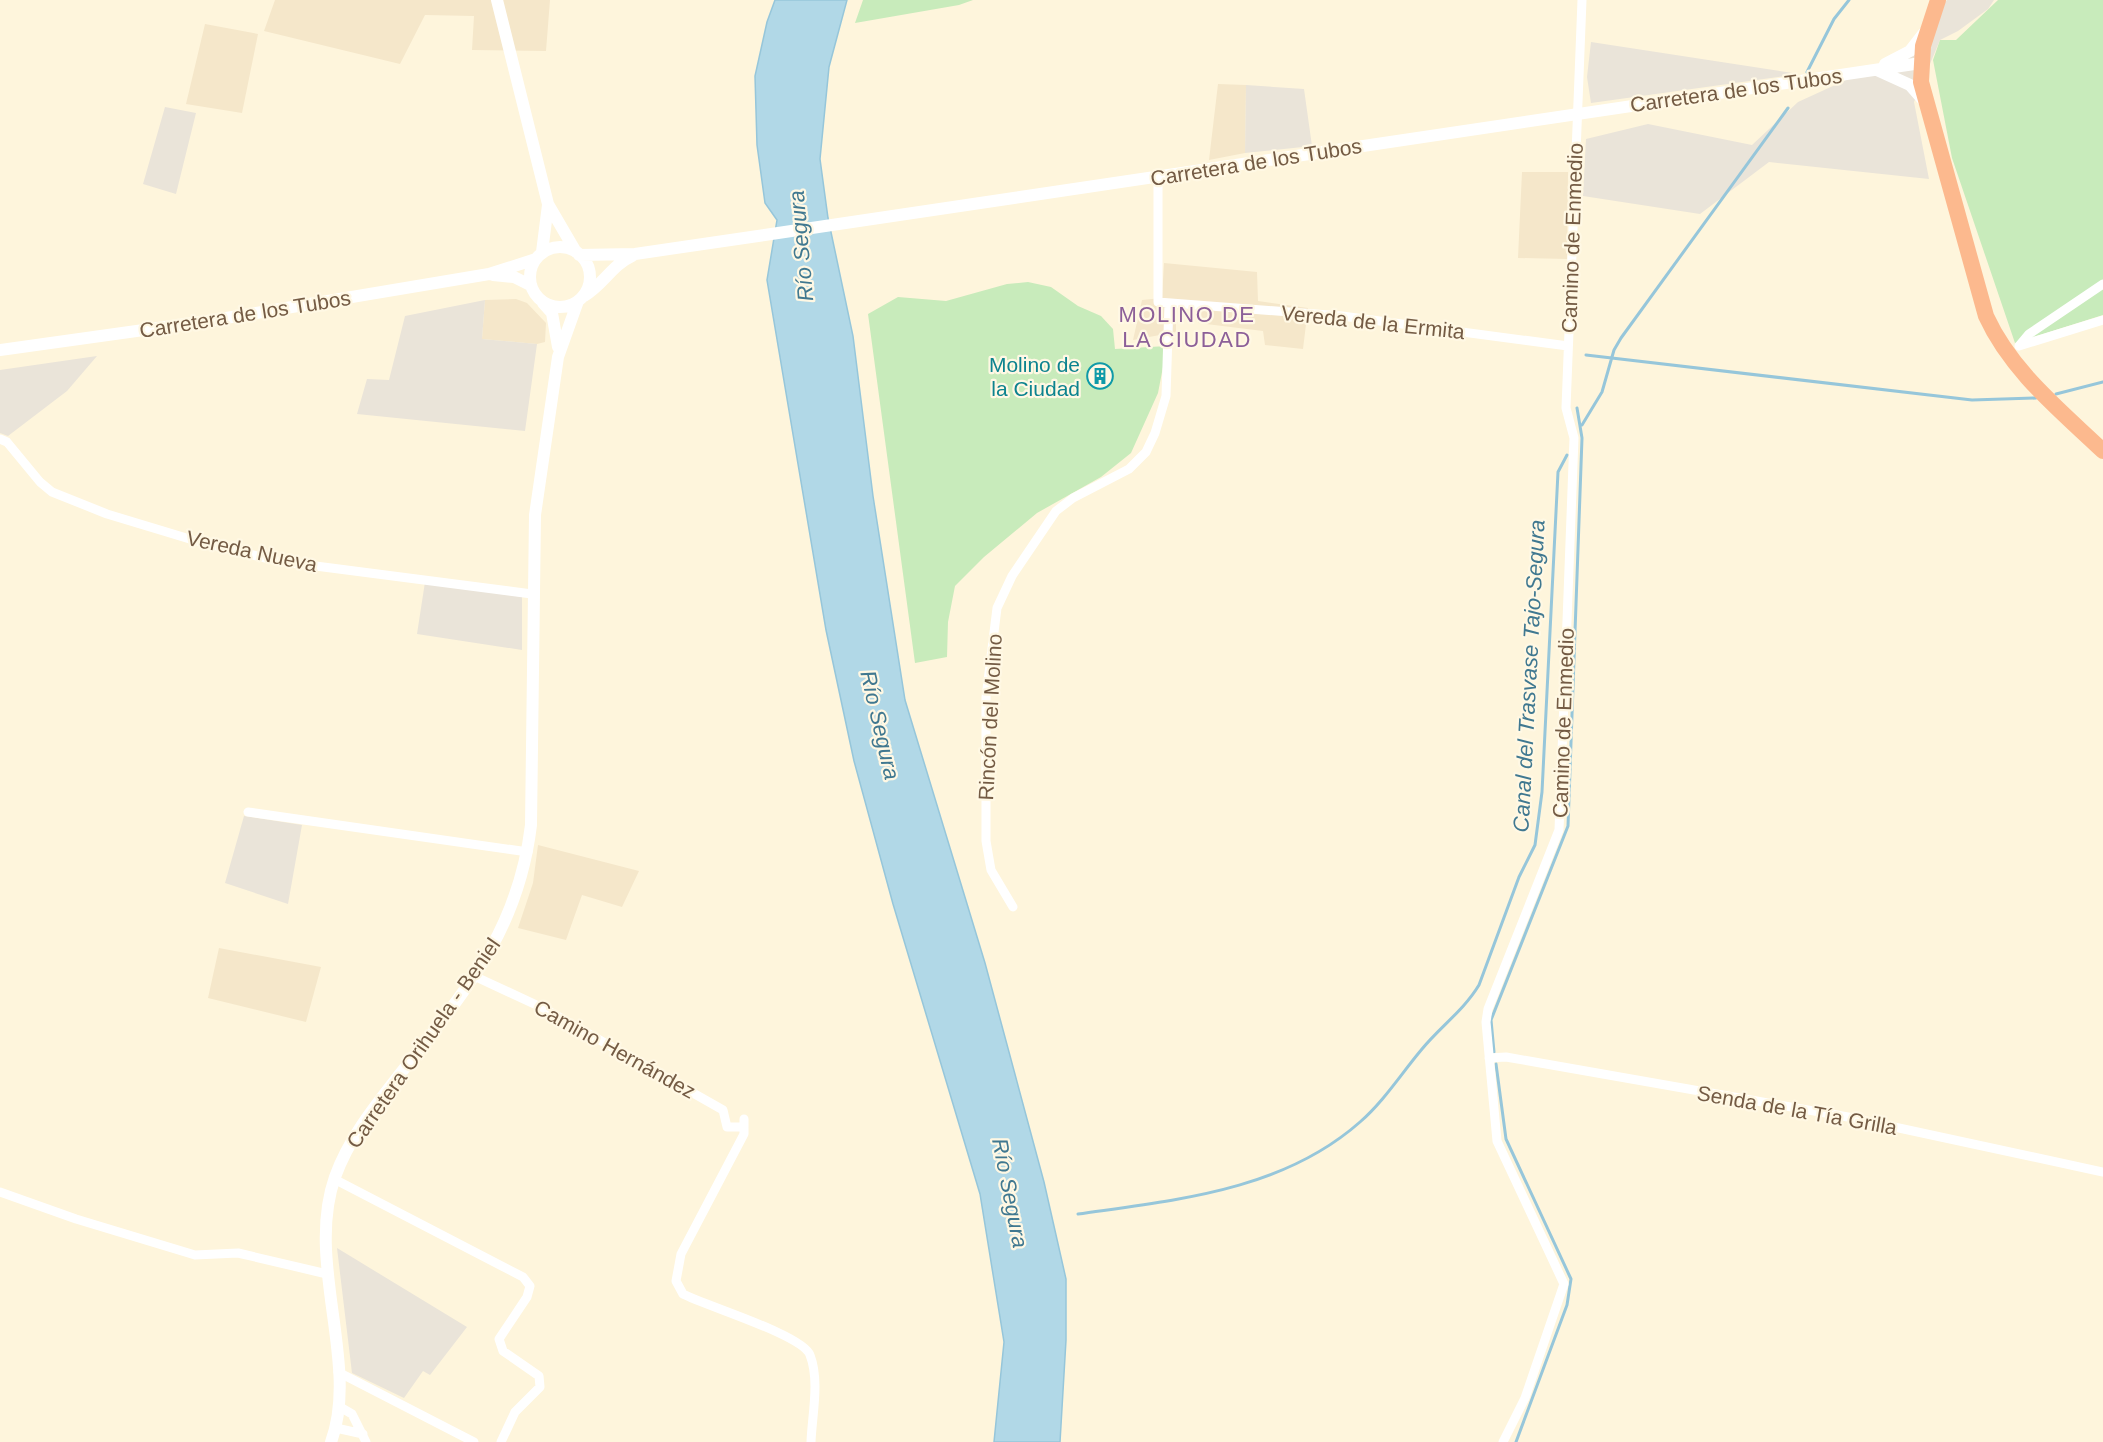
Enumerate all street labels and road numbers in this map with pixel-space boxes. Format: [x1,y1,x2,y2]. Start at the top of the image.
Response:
street label: Carretera de los Tubos [1629,64,1843,116]
street label: Carretera de los Tubos [1149,134,1363,190]
street label: Camino de Enmedio [1557,143,1587,333]
street label: Carretera de los Tubos [138,286,352,342]
street label: Vereda de la Ermita [1280,301,1466,343]
street label: Vereda Nueva [185,526,320,576]
street label: Camino de Enmedio [1548,628,1578,818]
street label: Rincón del Molino [974,633,1006,801]
street label: Carretera Orihuela - Beniel [342,934,504,1152]
street label: Camino Hernández [530,995,700,1103]
street label: Senda de la Tía Grilla [1695,1081,1899,1139]

